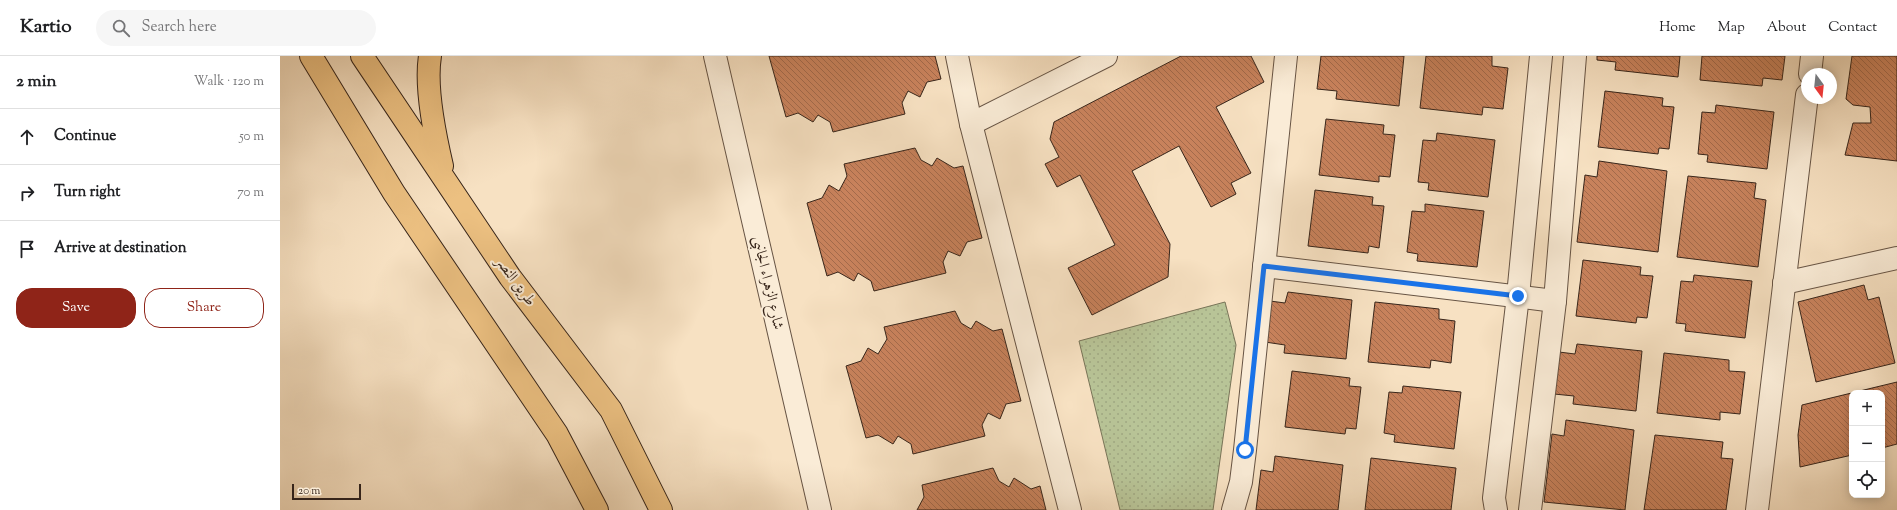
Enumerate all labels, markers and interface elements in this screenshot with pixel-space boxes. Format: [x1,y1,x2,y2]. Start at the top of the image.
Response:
search box [96,10,376,46]
text: Kartio [20,14,72,41]
icon: search [110,17,132,39]
text: Search here [142,17,217,38]
text: Home [1659,18,1696,38]
text: Map [1718,18,1745,38]
text: About [1767,18,1806,38]
text: Contact [1828,18,1877,38]
north arrow [1801,68,1837,104]
text: 2 min [16,70,57,94]
text: Walk · 120 m [194,73,264,91]
icon: ahead [16,126,38,148]
text: Continue [54,126,116,147]
text: 50 m [239,128,264,146]
icon: right [16,182,38,204]
text: Turn right [54,182,120,203]
text: 70 m [237,184,264,202]
street label: شارع الزهراء الجانبى [745,234,788,332]
icon: arrive [16,238,38,260]
text: Arrive at destination [54,238,187,259]
street label: طريق النصر [489,252,540,311]
route end [1509,287,1527,305]
button: Save [16,288,136,328]
button: Share [144,288,264,328]
map controls [1849,390,1885,498]
button: + [1849,390,1885,426]
button: − [1849,426,1885,462]
route start [1236,441,1254,459]
button: locate [1849,462,1885,498]
scale bar [292,482,361,501]
text: 20 m [298,483,320,499]

